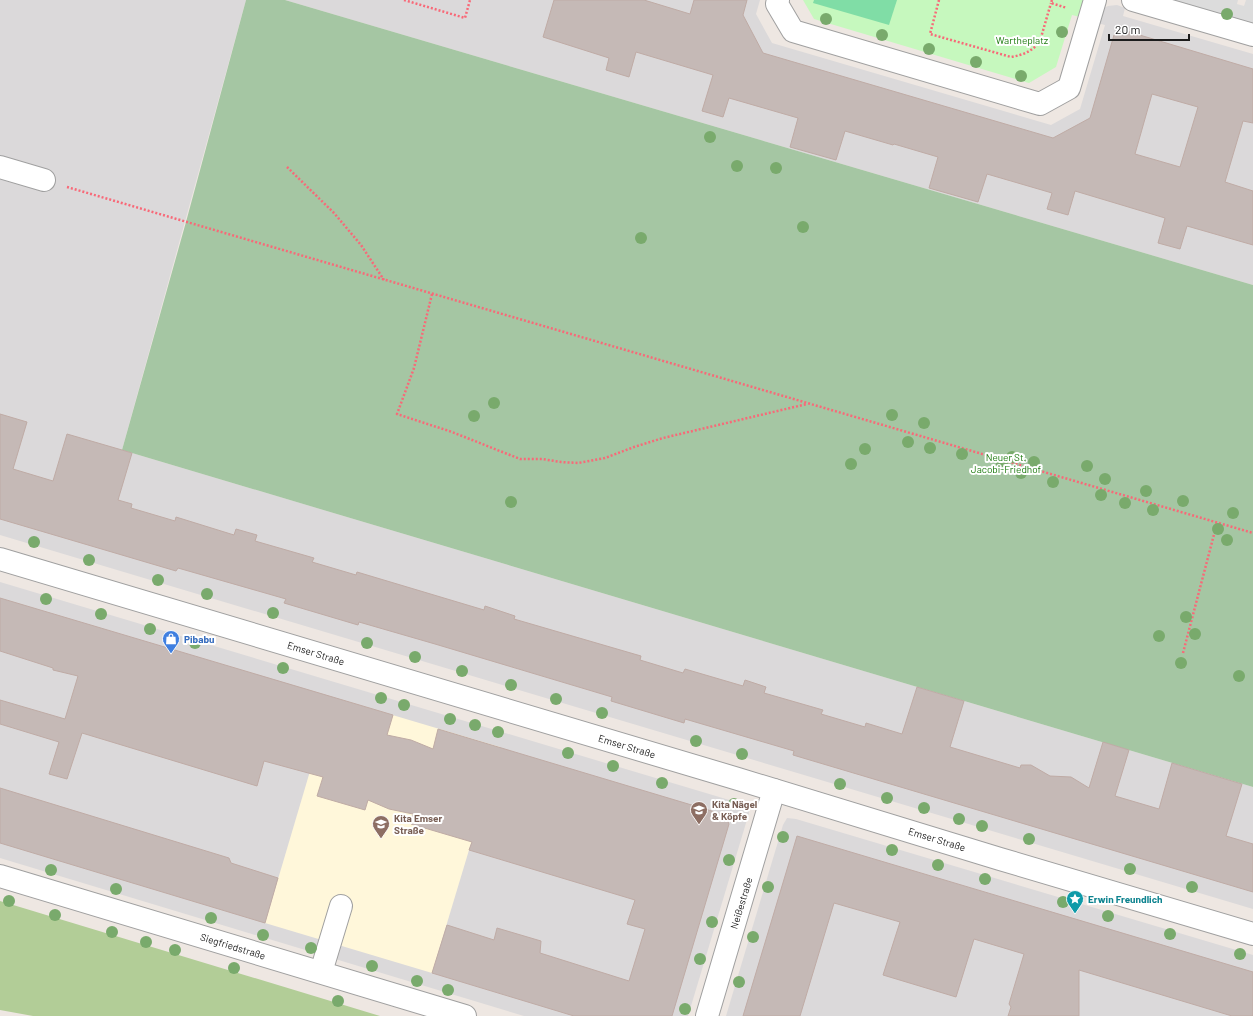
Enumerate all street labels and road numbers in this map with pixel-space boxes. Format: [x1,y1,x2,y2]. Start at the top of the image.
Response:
street label: Emser Straße [286,639,346,667]
street label: Emser Straße [597,732,657,760]
street label: Emser Straße [907,825,967,853]
street label: Neißestraße [727,876,755,930]
street label: Siegfriedstraße [199,930,267,962]

